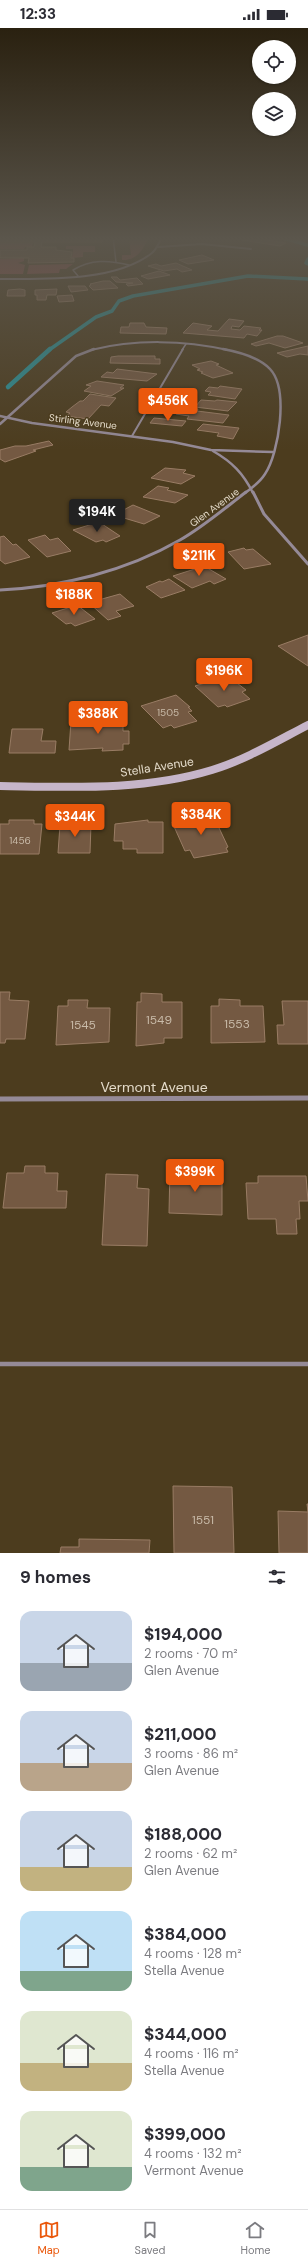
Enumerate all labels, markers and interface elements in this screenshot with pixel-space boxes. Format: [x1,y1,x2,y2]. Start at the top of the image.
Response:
text: 12:33 [20,4,56,24]
map controls [252,40,296,136]
button: locate [252,40,296,84]
button: layers [252,92,296,136]
pin: $456K [140,388,196,422]
text: $456K [147,392,189,409]
street label: Stirling Avenue [48,411,118,432]
street label: Glen Avenue [187,485,242,530]
pin: $194K [69,499,125,533]
text: $194K [78,503,116,520]
pin: $211K [171,543,227,577]
text: $211K [182,547,216,564]
pin: $188K [46,582,102,616]
text: $188K [55,586,93,603]
pin: $196K [196,658,252,692]
text: $196K [205,662,243,679]
pin: $388K [70,701,126,735]
text: $388K [78,705,118,722]
house number: 1505 [157,706,179,719]
street label: Stella Avenue [119,753,195,781]
pin: $384K [173,802,229,836]
pin: $344K [47,804,103,838]
text: $384K [181,806,221,823]
text: $344K [54,808,96,825]
house number: 1456 [9,834,31,847]
house number: 1549 [146,1012,172,1028]
house number: 1553 [224,1016,250,1032]
house number: 1545 [70,1017,96,1033]
street label: Vermont Avenue [100,1078,208,1096]
pin: $399K [167,1159,223,1193]
text: $399K [175,1163,215,1180]
house number: 1551 [192,1512,214,1528]
text: 9 homes [20,1566,91,1588]
icon: filters [266,1566,288,1588]
text: $194,000 [144,1623,222,1645]
icon: home [52,1627,100,1675]
text: 2 rooms · 70 m² [144,1645,238,1662]
text: Glen Avenue [144,1662,219,1679]
text: $211,000 [144,1723,217,1745]
icon: home [52,1727,100,1775]
text: 3 rooms · 86 m² [144,1745,238,1762]
text: Glen Avenue [144,1762,219,1779]
text: $188,000 [144,1823,222,1845]
icon: home [52,1827,100,1875]
text: 2 rooms · 62 m² [144,1845,237,1862]
text: Glen Avenue [144,1862,219,1879]
text: $384,000 [144,1923,226,1945]
icon: home [52,1927,100,1975]
text: 4 rooms · 128 m² [144,1945,242,1962]
text: Stella Avenue [144,1962,224,1979]
text: $344,000 [144,2023,227,2045]
icon: home [52,2027,100,2075]
text: 4 rooms · 116 m² [144,2045,239,2062]
text: Stella Avenue [144,2062,224,2079]
text: $399,000 [144,2123,226,2145]
icon: home [52,2127,100,2175]
text: 4 rooms · 132 m² [144,2145,242,2162]
text: Vermont Avenue [144,2162,244,2179]
tab: Map [37,2219,60,2257]
tab: Saved [135,2219,165,2257]
tab: Home [240,2219,270,2257]

